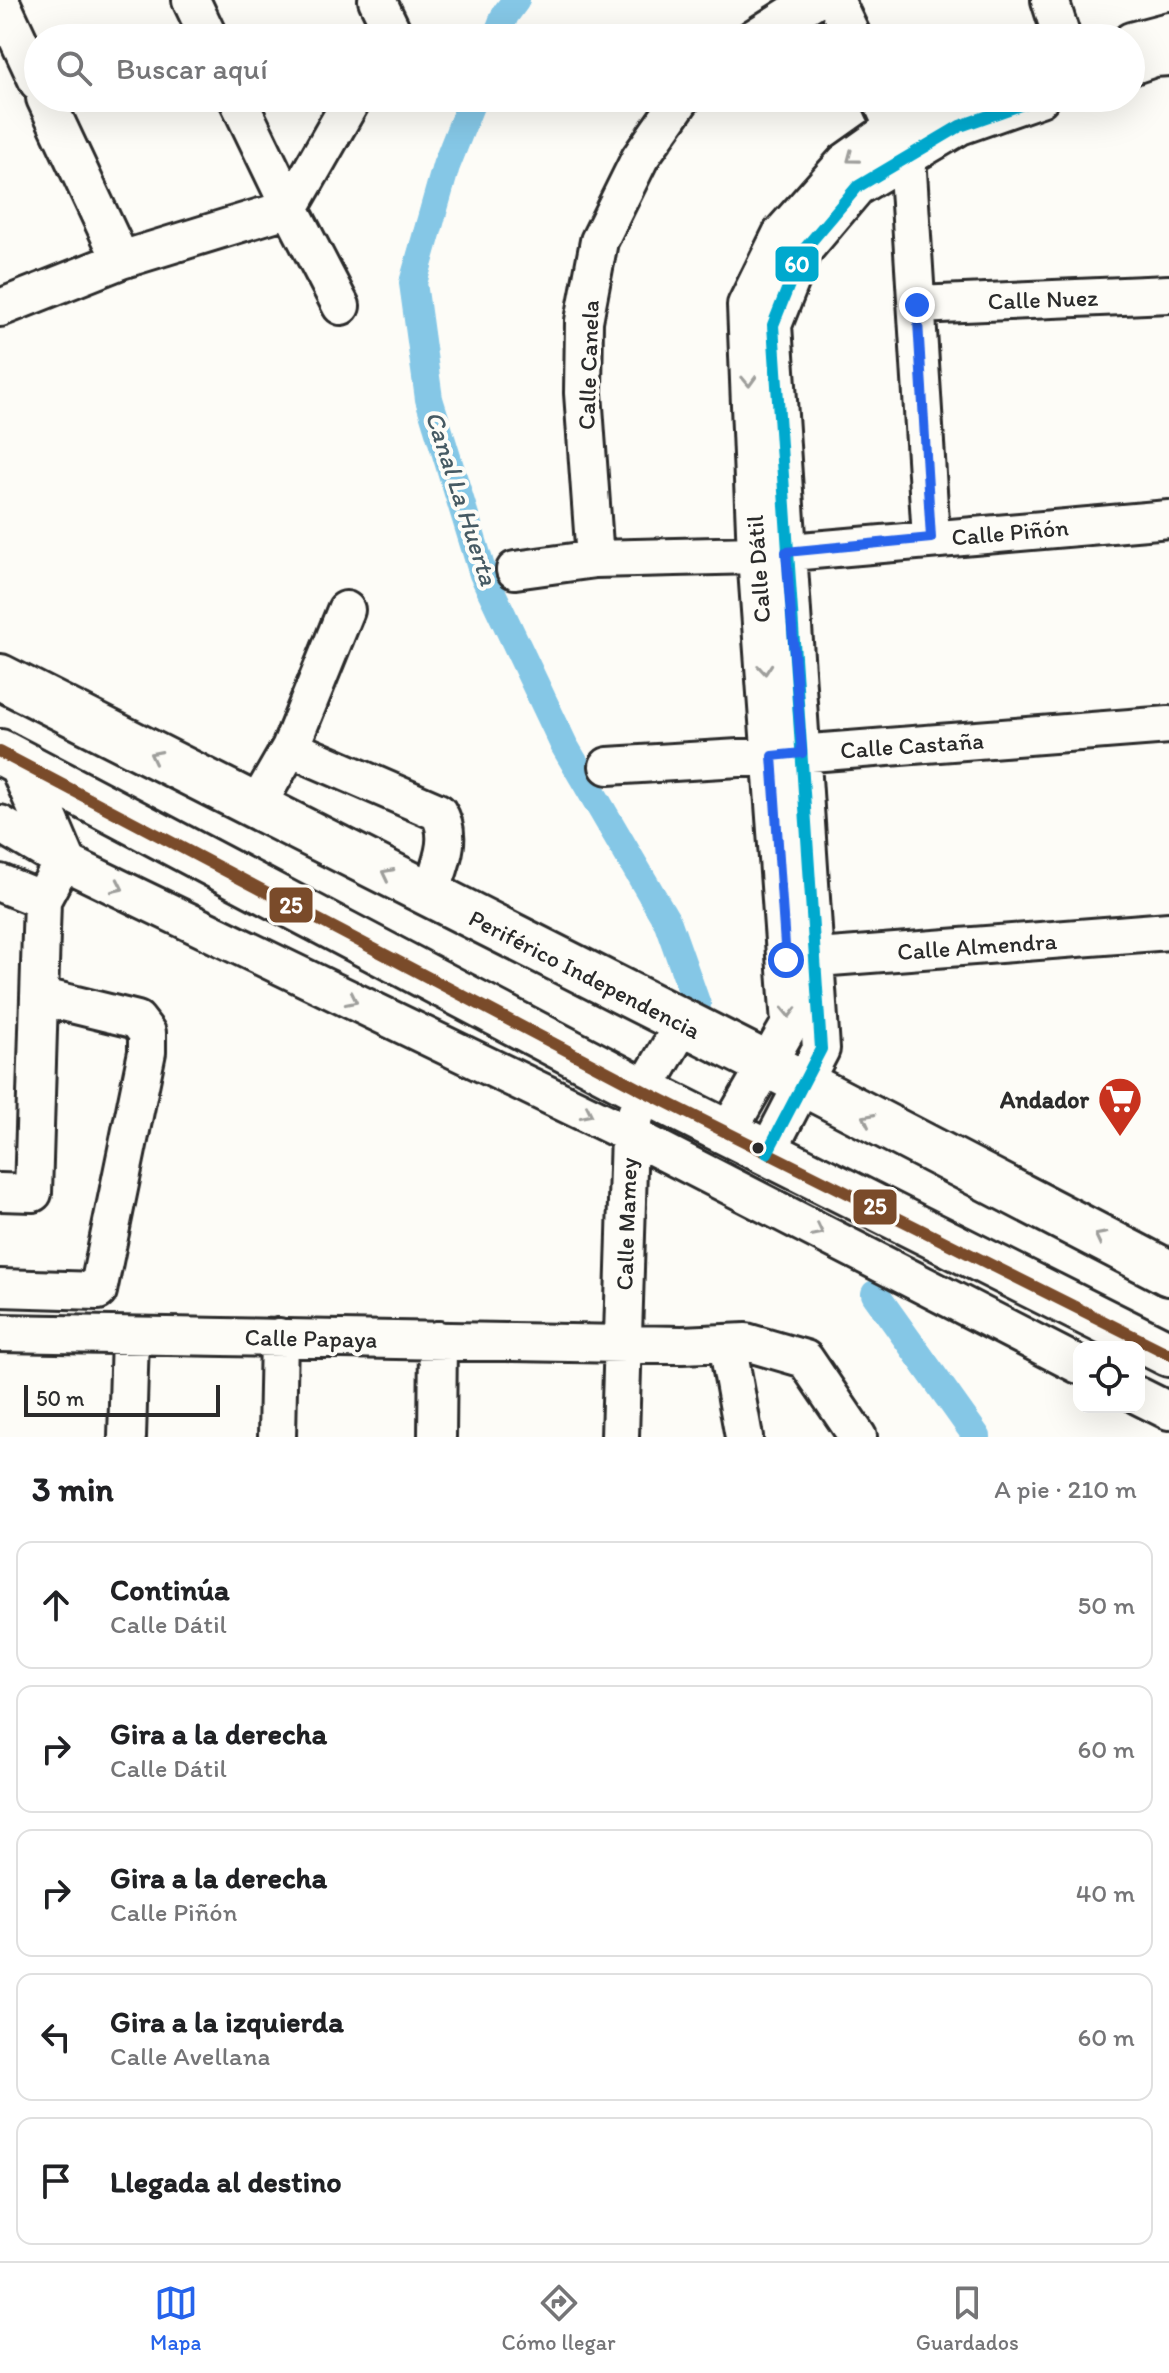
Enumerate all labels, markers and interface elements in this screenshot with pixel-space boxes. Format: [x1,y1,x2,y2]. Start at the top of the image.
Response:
search box [24,24,1145,112]
icon: search [52,46,96,90]
text: Buscar aquí [116,50,268,87]
one-way arrow [846,148,861,162]
line badge: 60 [774,245,820,283]
text: 60 [784,251,810,278]
street label: Calle Nuez [987,283,1099,315]
route end [899,287,935,323]
street label: Calle Canela [571,299,605,430]
one-way arrow [740,375,757,388]
water label: Canal La Huerta [419,407,505,590]
street label: Calle Piñón [950,512,1070,552]
street label: Calle Dátil [740,514,776,624]
one-way arrow [756,663,773,676]
street label: Calle Castaña [839,726,985,764]
one-way arrow [149,750,164,766]
one-way arrow [380,868,395,884]
one-way arrow [110,877,125,893]
line badge: 25 [268,886,314,924]
text: 25 [279,892,303,919]
street label: Periférico Independencia [464,903,706,1045]
street label: Calle Almendra [896,926,1058,966]
route start [768,942,804,978]
one-way arrow [344,990,359,1006]
one-way arrow [780,1006,797,1019]
supermarket icon: Andador [1096,1075,1144,1138]
place label: Andador [999,1085,1089,1114]
one-way arrow [578,1103,593,1119]
one-way arrow [862,1113,877,1128]
unlabelled marker [750,1140,766,1156]
street label: Calle Mamey [609,1157,643,1291]
line badge: 25 [852,1188,898,1226]
text: 25 [863,1193,887,1220]
one-way arrow [810,1221,825,1237]
one-way arrow [1093,1232,1108,1247]
street label: Calle Papaya [244,1322,378,1354]
map controls [1073,1341,1145,1413]
button: locate [1073,1341,1145,1413]
scale bar [24,1381,220,1417]
text: 50 m [36,1385,85,1412]
text: 3 min [32,1469,114,1510]
text: A pie · 210 m [994,1473,1137,1505]
text: Continúa [110,1571,230,1608]
icon: ahead [34,1583,78,1627]
text: 50 m [1078,1589,1135,1621]
text: Calle Dátil [110,1608,227,1640]
text: Gira a la derecha [110,1715,327,1752]
icon: right [34,1727,78,1771]
text: 60 m [1078,1733,1135,1765]
text: Calle Dátil [110,1752,227,1784]
text: Gira a la derecha [110,1859,327,1896]
icon: right [34,1871,78,1915]
text: 40 m [1076,1877,1135,1909]
text: Calle Piñón [110,1896,237,1928]
text: Gira a la izquierda [110,2003,344,2040]
icon: left [34,2015,78,2059]
text: 60 m [1078,2021,1135,2053]
text: Calle Avellana [110,2040,270,2072]
icon: arrive [34,2159,78,2203]
text: Llegada al destino [110,2163,342,2200]
tab: Mapa [150,2281,201,2356]
tab: Cómo llegar [502,2281,615,2356]
tab: Guardados [916,2281,1019,2356]

